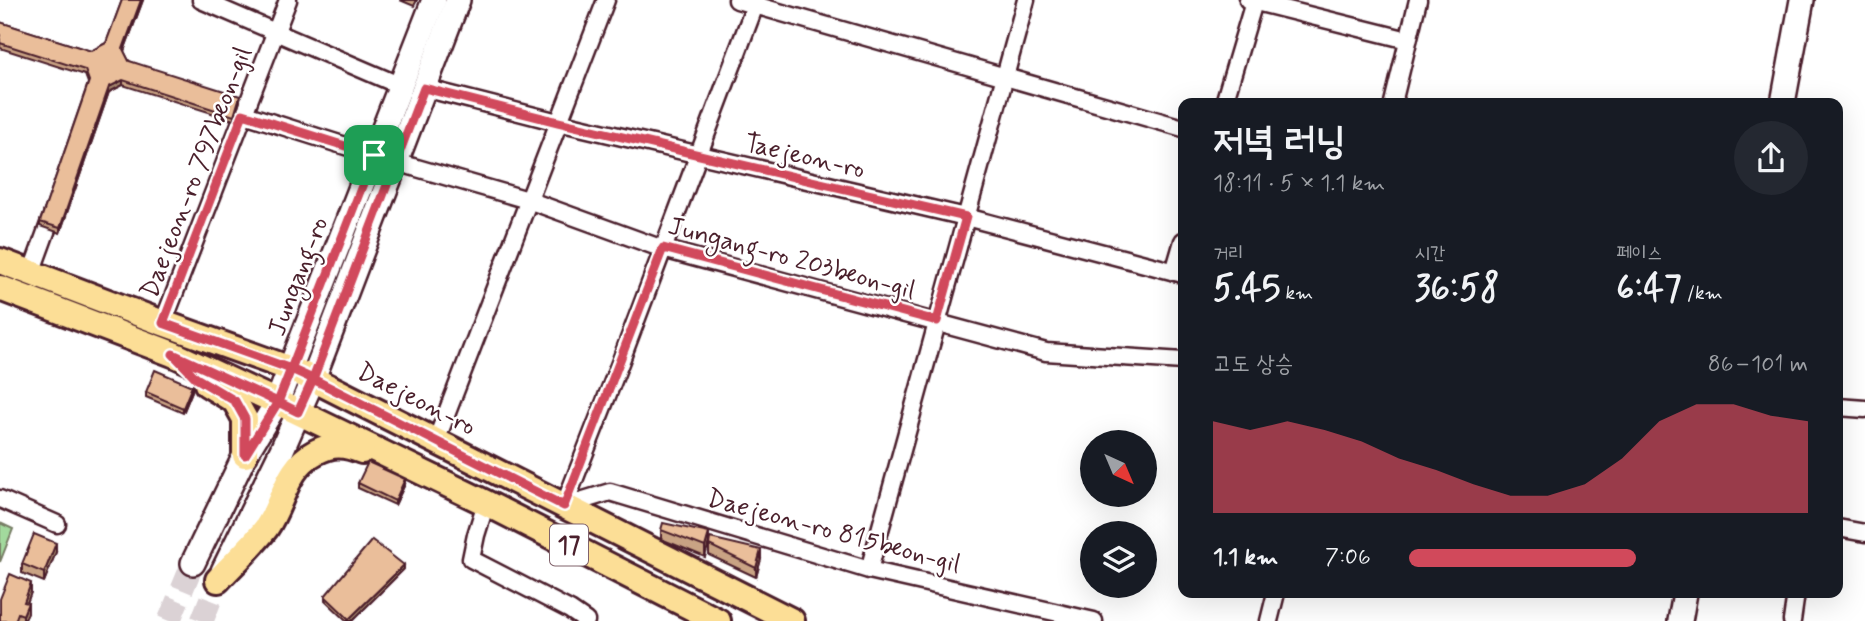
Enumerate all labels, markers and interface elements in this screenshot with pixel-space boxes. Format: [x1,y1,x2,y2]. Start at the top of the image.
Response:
street label: Daejeon-ro 797beon-gil [133,42,261,303]
text: 저녁 러닝 [1213,118,1346,167]
button: share [1734,121,1808,195]
pin [344,125,404,185]
street label: Taejeon-ro [741,127,868,187]
icon: arrive [355,136,393,174]
text: 18:11 · 5 × 1.1 km [1213,169,1385,199]
street label: Jungang-ro 203beon-gil [663,210,919,311]
street label: Jungang-ro [261,212,340,342]
text: 거리 [1213,241,1244,266]
text: 시간 [1415,241,1445,266]
text: 페이스 [1616,241,1662,266]
text: 5.45 [1213,266,1280,312]
text: 36:58 [1415,266,1499,312]
text: 6:47 [1616,266,1682,312]
text: km [1280,281,1313,306]
text: /km [1682,281,1723,306]
text: 고도 상승 [1213,350,1293,380]
text: 86–101 m [1708,350,1808,380]
street label: Daejeon-ro [351,355,481,444]
north arrow [1080,430,1157,508]
map controls [1080,430,1157,598]
street label: Daejeon-ro 815beon-gil [703,482,964,582]
button: layers [1080,521,1157,598]
road number: 17 [550,524,588,566]
text: 1.1 km [1213,543,1278,573]
text: 7:06 [1325,543,1371,573]

